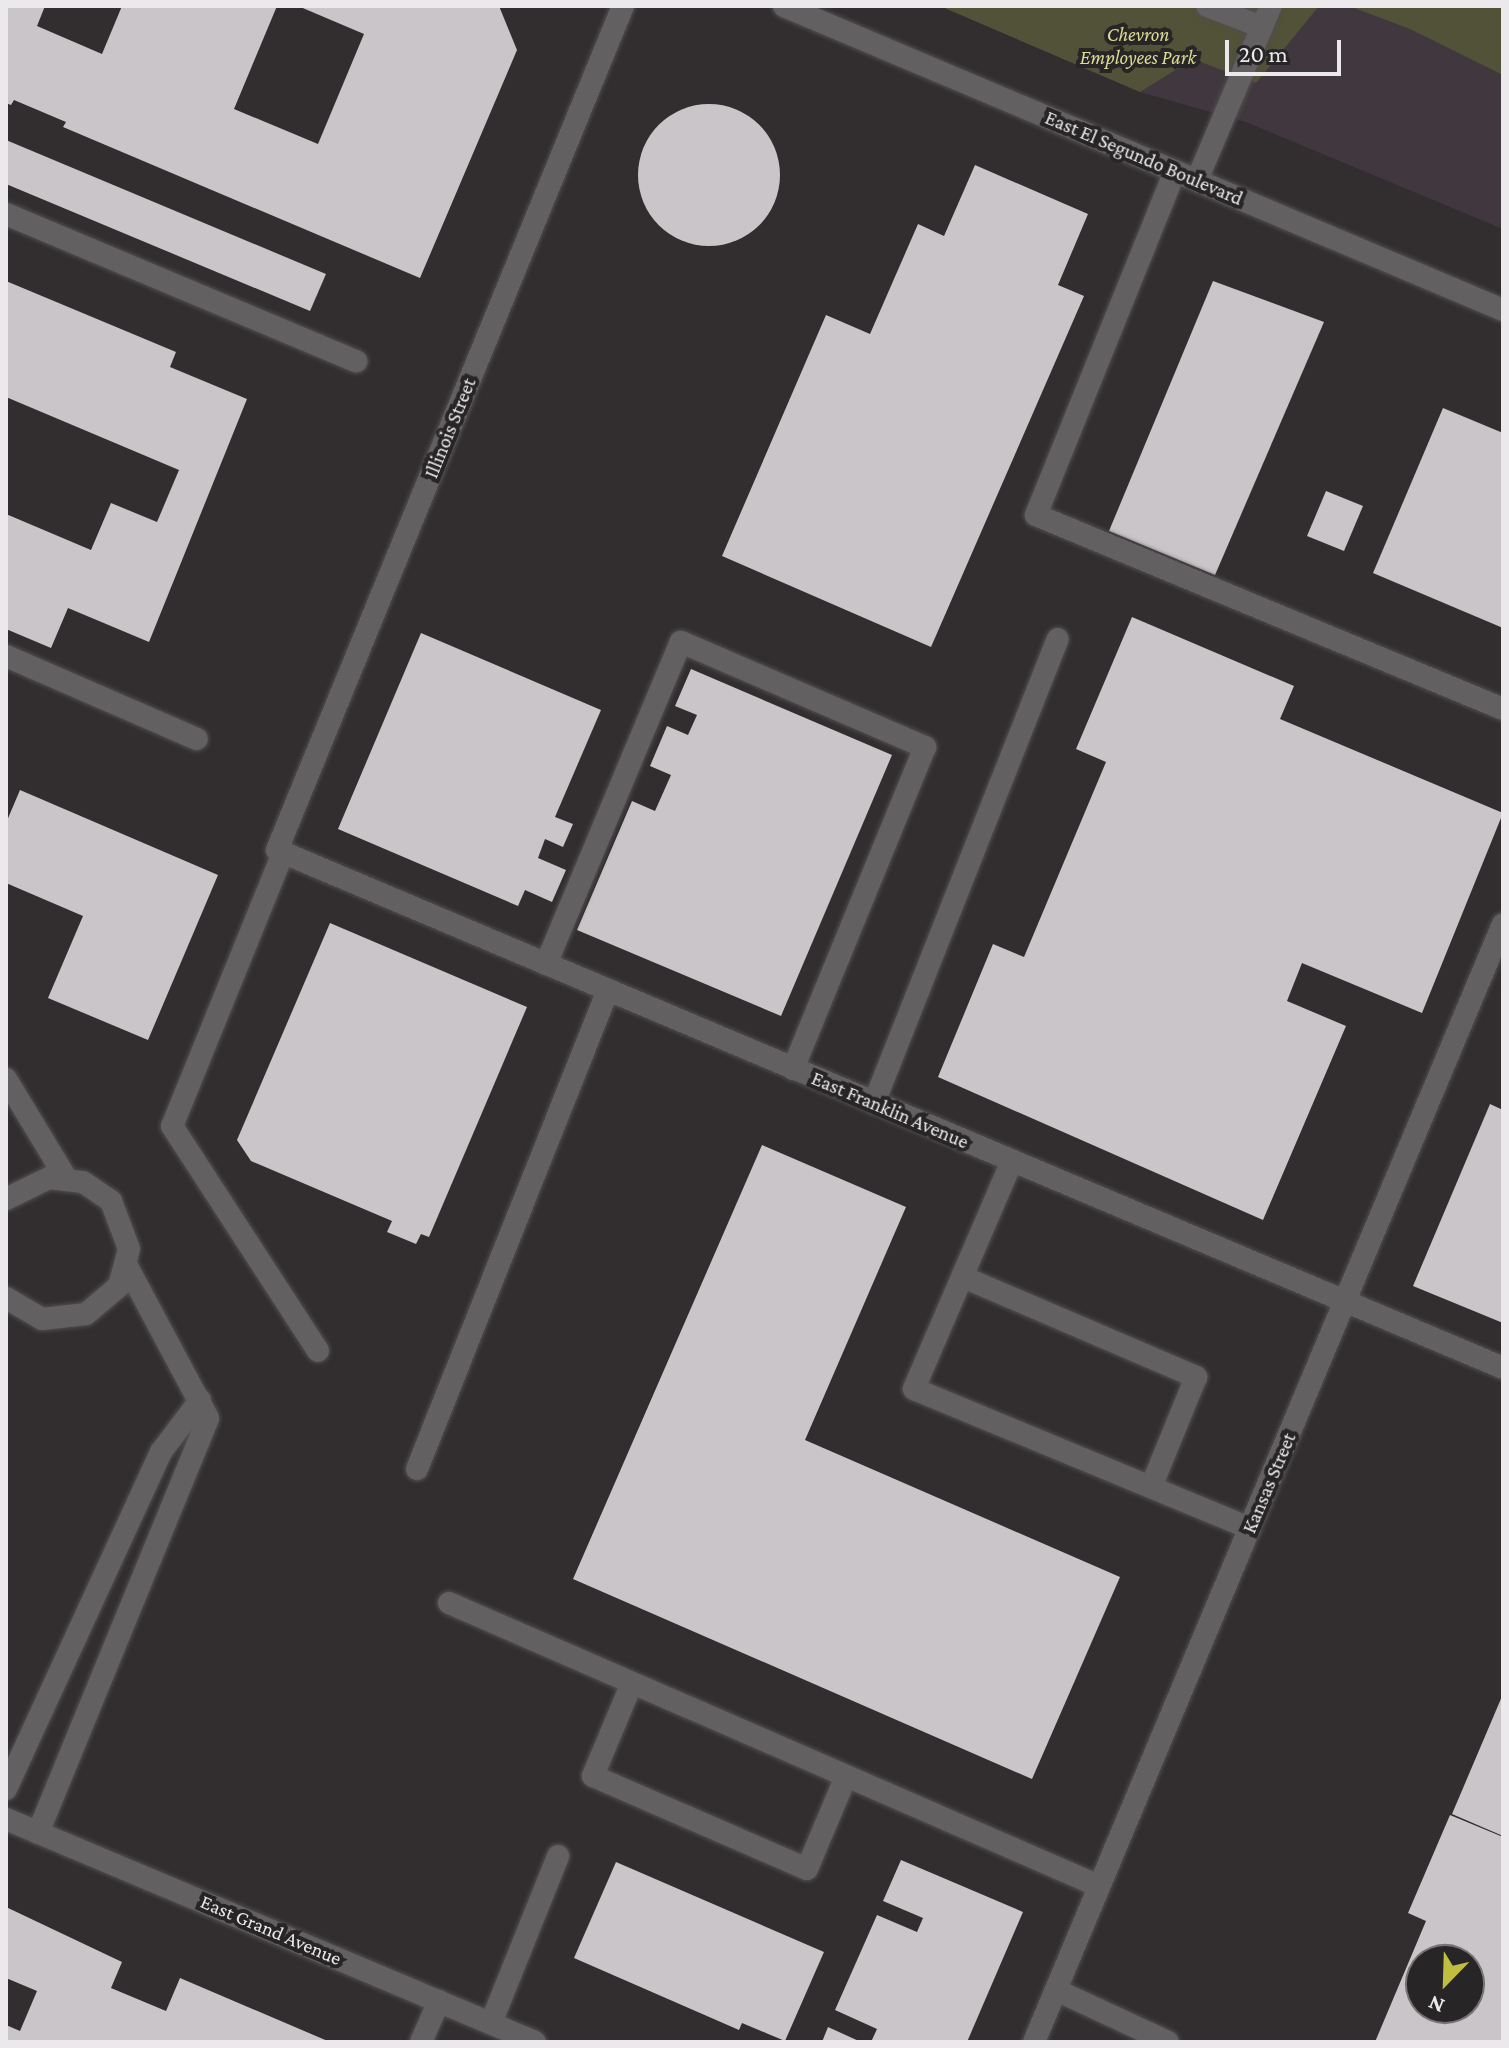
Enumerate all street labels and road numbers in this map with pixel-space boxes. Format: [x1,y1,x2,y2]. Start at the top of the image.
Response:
street label: East El Segundo Boulevard [1041,105,1247,211]
street label: Illinois Street [419,374,481,482]
street label: East Franklin Avenue [808,1066,972,1154]
street label: Kansas Street [1237,1429,1301,1537]
street label: East Grand Avenue [197,1889,345,1971]

